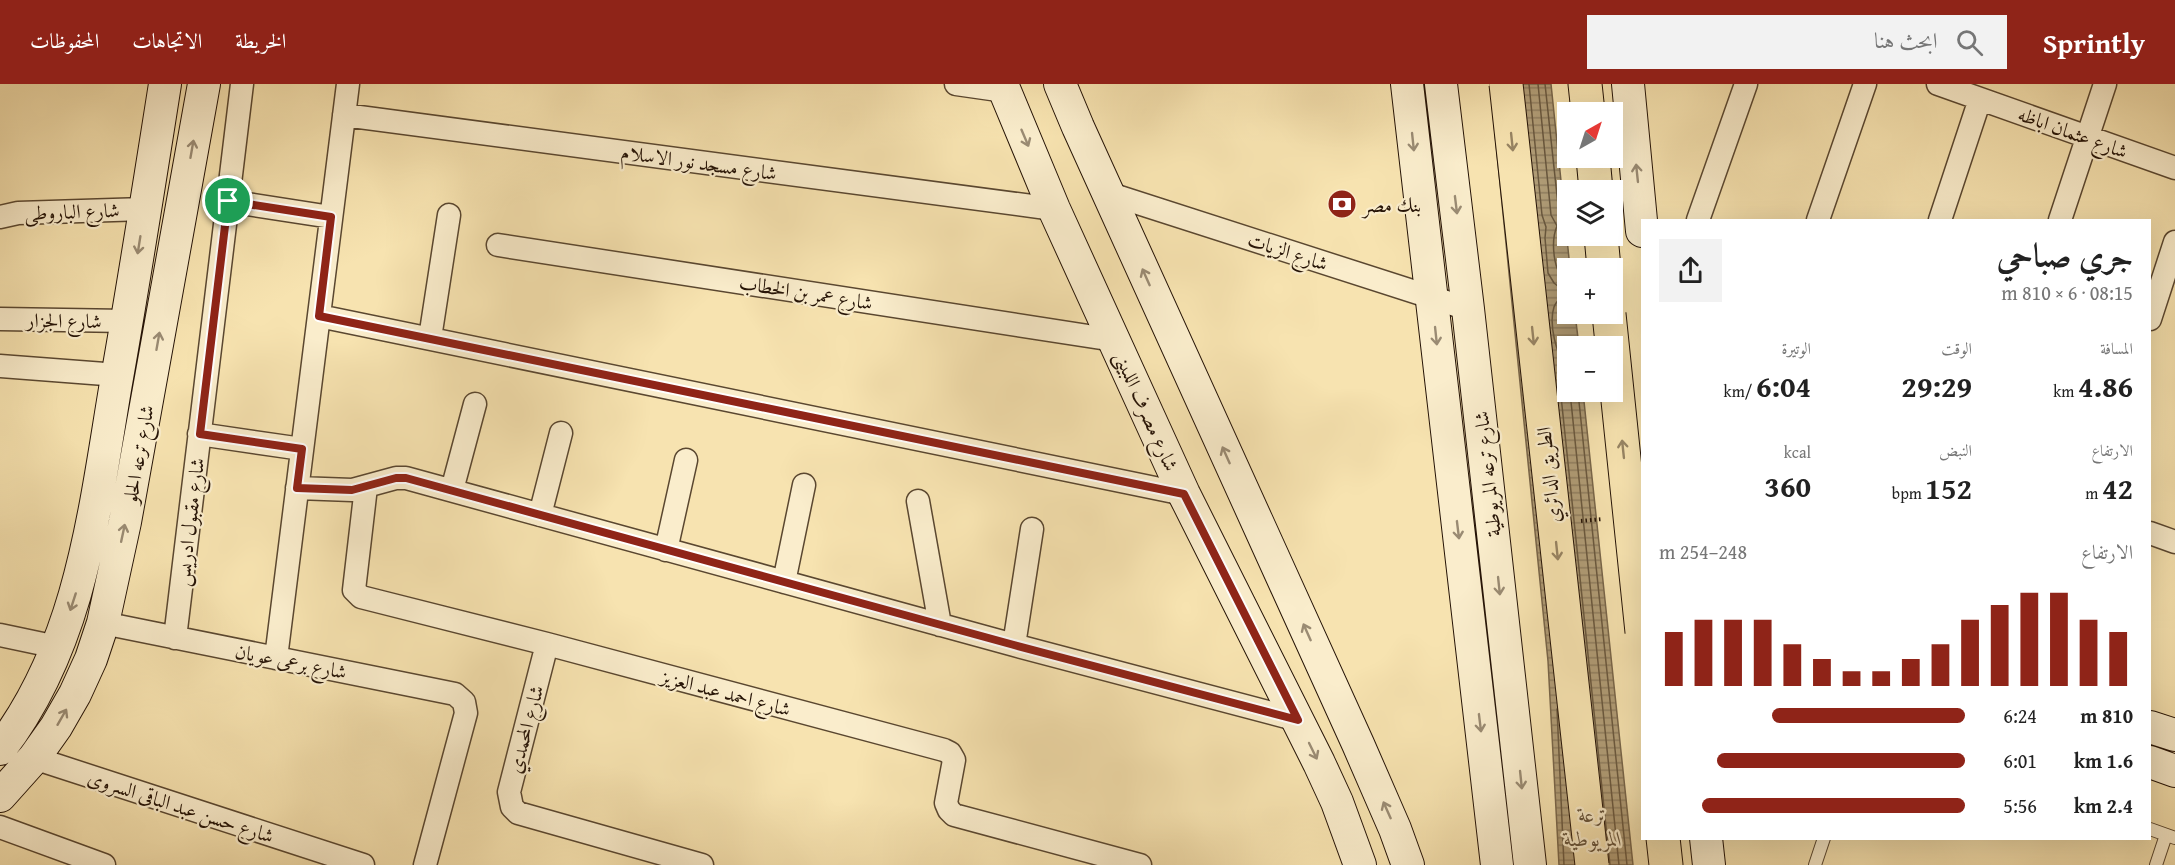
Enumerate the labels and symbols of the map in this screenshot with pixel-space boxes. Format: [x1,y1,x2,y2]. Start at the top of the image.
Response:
street label: شارع عثمان اباظه [2013,99,2132,169]
north arrow [1557,102,1623,168]
one-way arrow [1020,128,1031,147]
one-way arrow [1408,132,1419,152]
one-way arrow [1506,132,1517,152]
street label: شارع مسجد نور الاسلام [619,137,779,191]
one-way arrow [187,140,198,159]
one-way arrow [1631,164,1642,183]
pin [202,175,253,226]
bank icon: بنك مصر [1326,188,1358,220]
place label: بنك مصر [1361,190,1421,219]
one-way arrow [1450,194,1461,214]
street label: شارع الباروطى [24,195,120,231]
street label: شارع الزيات [1243,224,1332,281]
one-way arrow [134,235,145,255]
street label: شارع عمر بن الخطاب [736,267,875,321]
one-way arrow [1140,269,1151,287]
street label: شارع الجزار [24,305,102,339]
one-way arrow [1431,325,1442,345]
one-way arrow [1528,326,1539,345]
one-way arrow [153,332,164,351]
street label: شارع مصرف اللبينى [1104,346,1186,477]
street label: شارع ترعه الحلو [115,402,165,508]
street label: شارع ترعه المريوطية [1466,409,1512,538]
street label: الطريق الدائري [1529,425,1569,525]
one-way arrow [1617,439,1628,459]
one-way arrow [1220,446,1232,464]
street label: شارع مقبول ادريس [167,456,215,588]
one-way arrow [1453,519,1464,539]
one-way arrow [118,524,129,543]
one-way arrow [1552,540,1563,560]
one-way arrow [1494,576,1505,596]
one-way arrow [67,592,78,611]
one-way arrow [1301,624,1312,642]
street label: شارع برعى عويان [232,636,349,690]
street label: شارع احمد عبد العزيز [655,660,794,727]
street label: شارع المحمدي [499,682,555,777]
one-way arrow [56,709,68,726]
one-way arrow [1475,713,1486,733]
one-way arrow [1308,742,1320,760]
street label: شارع حسن عبد الباقى السروى [83,762,278,854]
one-way arrow [1515,770,1526,789]
water label: ترعة المريوطية [1562,799,1622,854]
one-way arrow [1381,802,1392,820]

